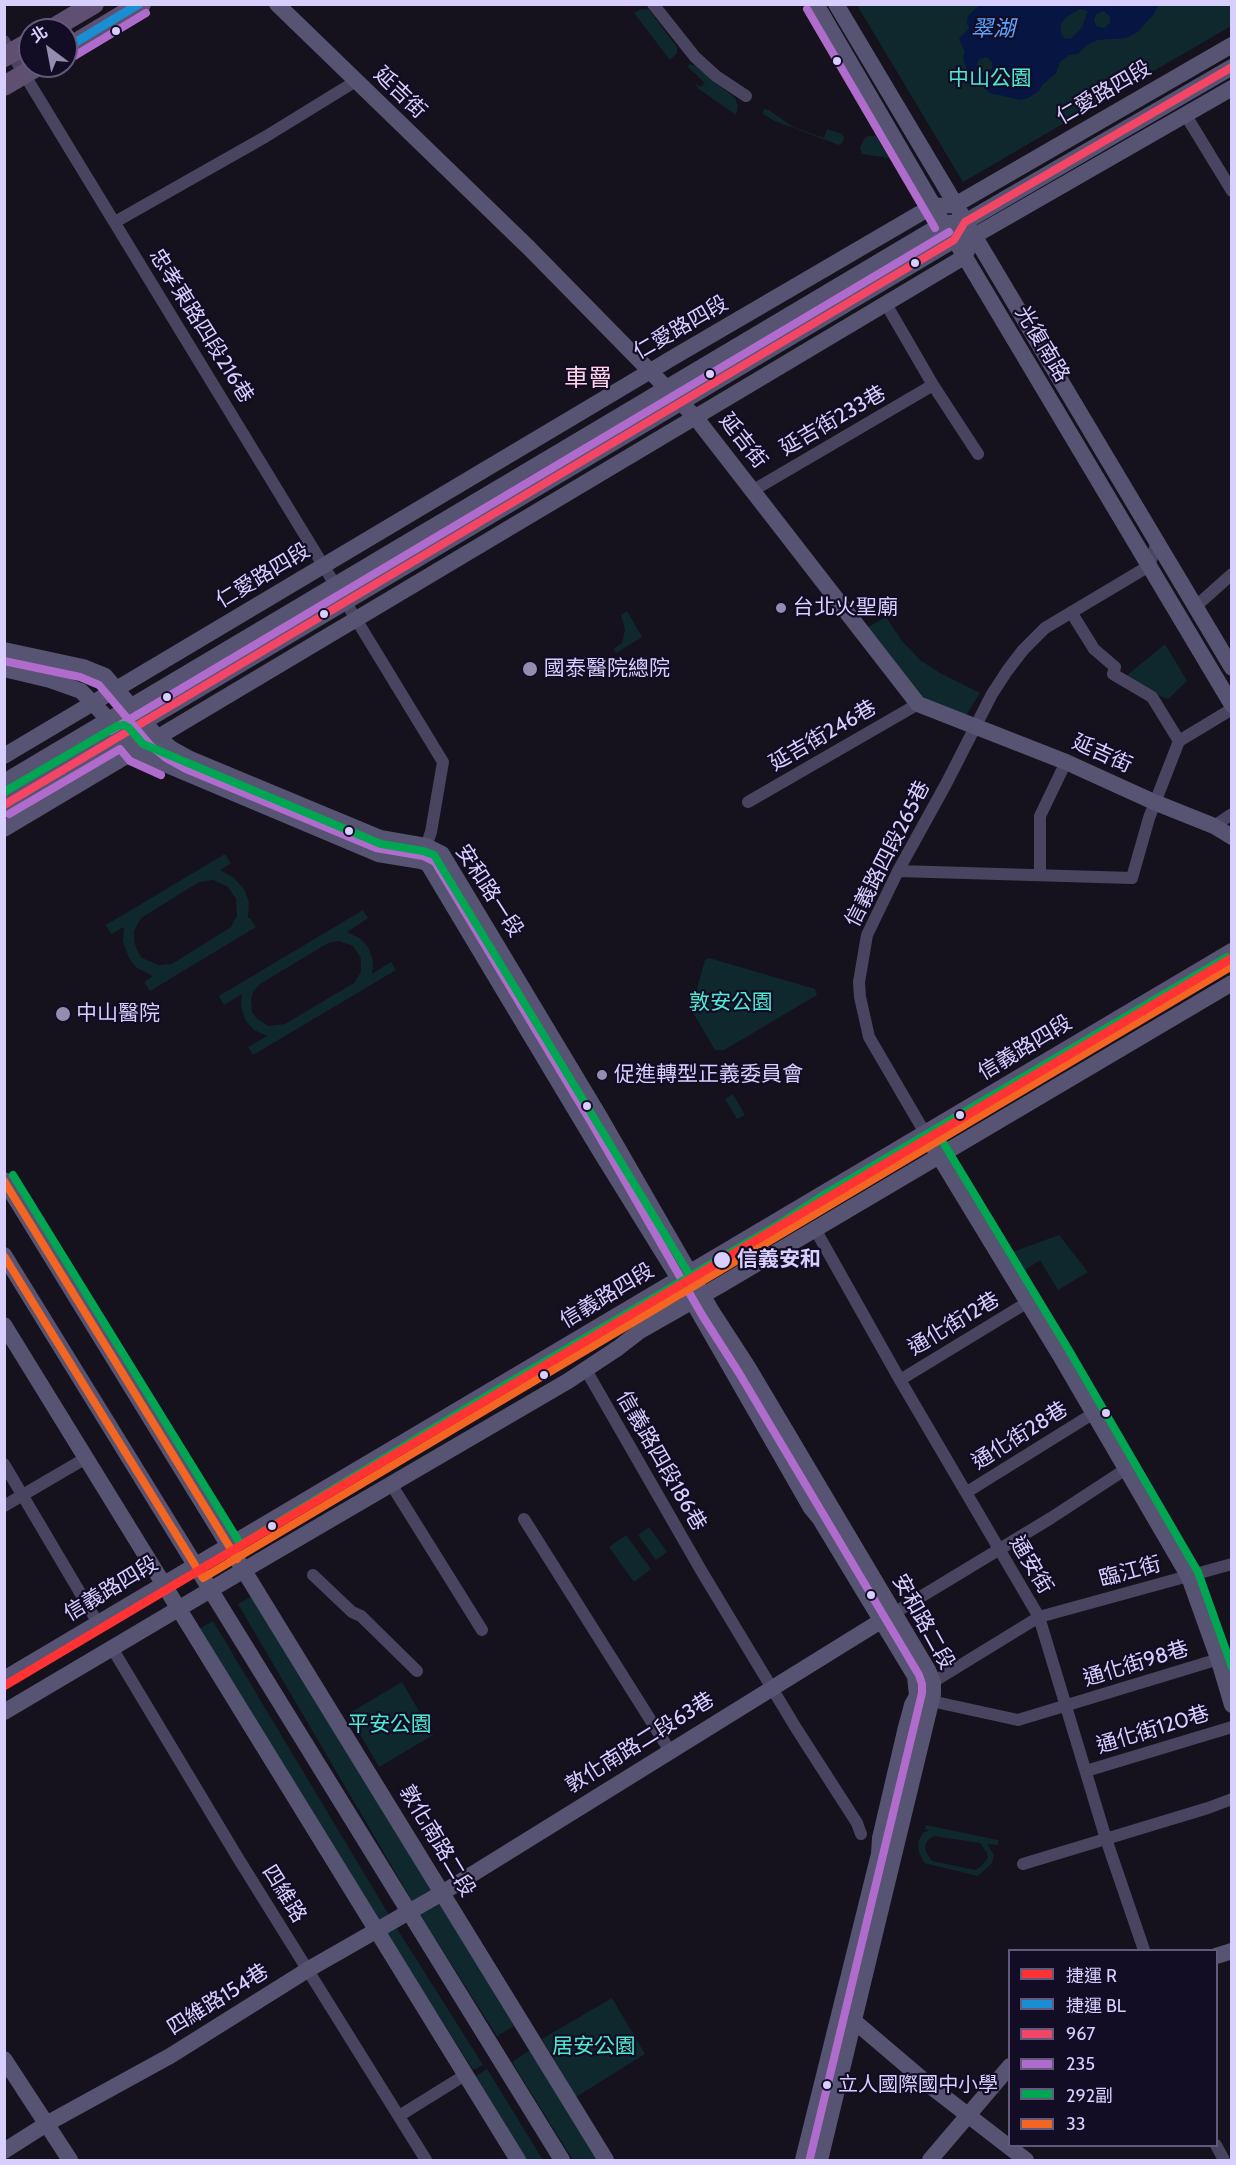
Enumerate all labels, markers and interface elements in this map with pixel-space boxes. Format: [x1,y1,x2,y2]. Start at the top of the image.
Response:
water label: 翠湖 [971,17,1015,43]
north arrow [18,18,78,78]
text: 北 [27,22,51,46]
unlabelled marker [110,25,122,37]
unlabelled marker [831,55,843,67]
street label: 仁愛路四段 [1052,56,1156,130]
street label: 延吉街 [369,62,431,124]
park label: 中山公園 [948,66,1032,92]
street label: 忠孝東路四段216巷 [143,244,259,408]
unlabelled marker [909,257,921,269]
street label: 仁愛路四段 [629,291,733,365]
street label: 光復南路 [1010,302,1074,386]
district label: 車罾 [564,365,612,393]
unlabelled marker [704,368,716,380]
street label: 延吉街233巷 [776,381,890,461]
street label: 延吉街 [714,408,772,474]
street label: 仁愛路四段 [212,538,314,614]
place label: 台北火聖廟 [793,595,898,621]
marker: 台北火聖廟 [774,601,788,615]
unlabelled marker [318,608,330,620]
place label: 國泰醫院總院 [544,656,670,682]
marker: 國泰醫院總院 [521,660,539,678]
unlabelled marker [161,691,173,703]
street label: 延吉街246巷 [765,695,881,777]
street label: 延吉街 [1068,730,1136,778]
street label: 信義路四段265巷 [840,777,936,931]
unlabelled marker [343,825,355,837]
street label: 安和路一段 [450,840,528,942]
park label: 敦安公園 [689,990,773,1016]
place label: 中山醫院 [76,1001,160,1027]
marker: 中山醫院 [54,1005,72,1023]
street label: 信義路四段 [974,1010,1076,1086]
place label: 促進轉型正義委員會 [614,1062,803,1088]
marker: 促進轉型正義委員會 [595,1068,609,1082]
unlabelled marker [581,1100,593,1112]
unlabelled marker [954,1109,966,1121]
place label: 信義安和 [737,1247,821,1273]
marker: 信義安和 [712,1250,732,1270]
street label: 信義路四段 [556,1258,658,1334]
street label: 通化街12巷 [904,1287,1004,1361]
unlabelled marker [538,1369,550,1381]
street label: 信義路四段186巷 [611,1387,711,1535]
street label: 通化街28巷 [968,1397,1072,1475]
unlabelled marker [1100,1407,1112,1419]
unlabelled marker [266,1520,278,1532]
street label: 通安街 [1004,1532,1058,1598]
street label: 信義路四段 [60,1551,162,1627]
street label: 臨江街 [1096,1552,1164,1592]
street label: 安和路二段 [887,1570,959,1674]
unlabelled marker [865,1589,877,1601]
street label: 通化街98巷 [1080,1636,1192,1692]
street label: 敦化南路二段63巷 [561,1687,719,1799]
street label: 通化街120巷 [1094,1701,1212,1759]
park label: 平安公園 [348,1712,432,1738]
street label: 敦化南路二段 [394,1781,480,1901]
street label: 四維路 [257,1861,311,1927]
legend [1008,1949,1218,2147]
street label: 四維路154巷 [163,1959,273,2041]
text: 捷運 R [1066,1965,1117,1987]
text: 捷運 BL [1066,1995,1126,2017]
text: 967 [1066,2023,1095,2045]
park label: 居安公園 [552,2034,636,2060]
text: 235 [1066,2053,1095,2075]
place label: 立人國際國中小學 [838,2073,998,2097]
marker: 立人國際國中小學 [821,2079,833,2091]
text: 292副 [1066,2085,1113,2107]
text: 33 [1066,2113,1085,2135]

